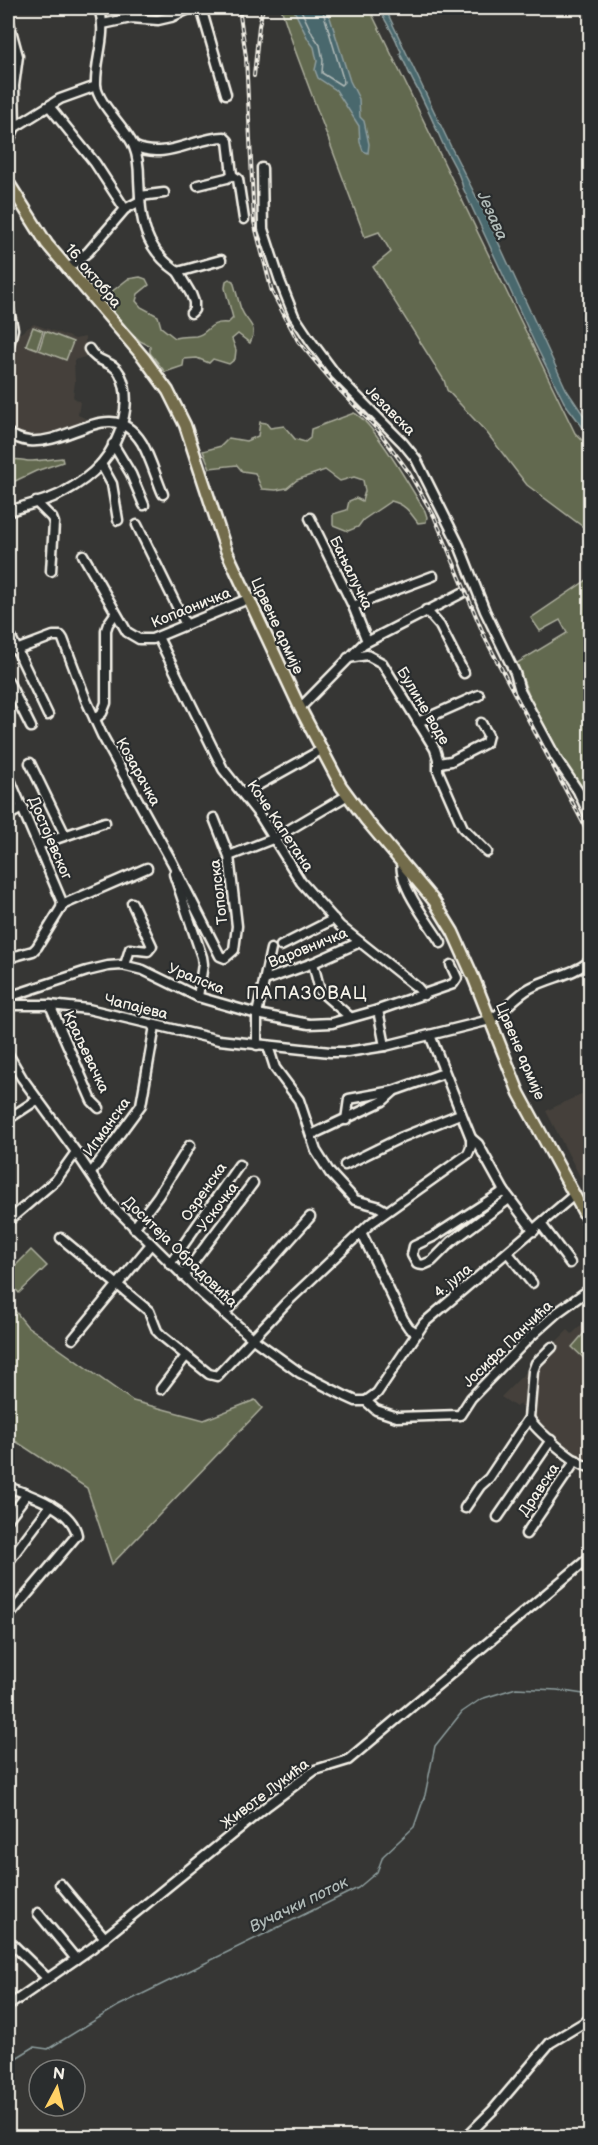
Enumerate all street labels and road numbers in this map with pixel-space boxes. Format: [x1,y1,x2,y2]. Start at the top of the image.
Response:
street label: 16. октобра [61,240,125,312]
street label: Језавска [361,382,419,440]
street label: Бањалучка [325,533,377,613]
street label: Црвене армије [246,575,308,677]
street label: Копаоничка [148,583,234,633]
street label: Булине воде [392,663,454,749]
street label: Козарачка [111,735,165,810]
street label: Коче Капетана [242,777,318,875]
street label: Достојевског [24,793,76,883]
street label: Тополска [206,858,232,926]
street label: Варовничка [266,923,350,972]
street label: Уралска [165,959,227,999]
street label: Чапајева [102,990,170,1024]
street label: Црвене армије [491,999,549,1103]
street label: Краљевачка [59,1008,113,1096]
street label: Игманска [79,1094,135,1160]
street label: Озренска [177,1159,231,1225]
street label: Ускочка [193,1178,243,1236]
street label: Доситеја Обрадовића [119,1192,241,1312]
street label: 4. јула [430,1260,476,1302]
street label: Јосифа Панчића [459,1296,557,1392]
street label: Дравска [514,1460,564,1520]
street label: Животе Лукића [217,1755,313,1833]

